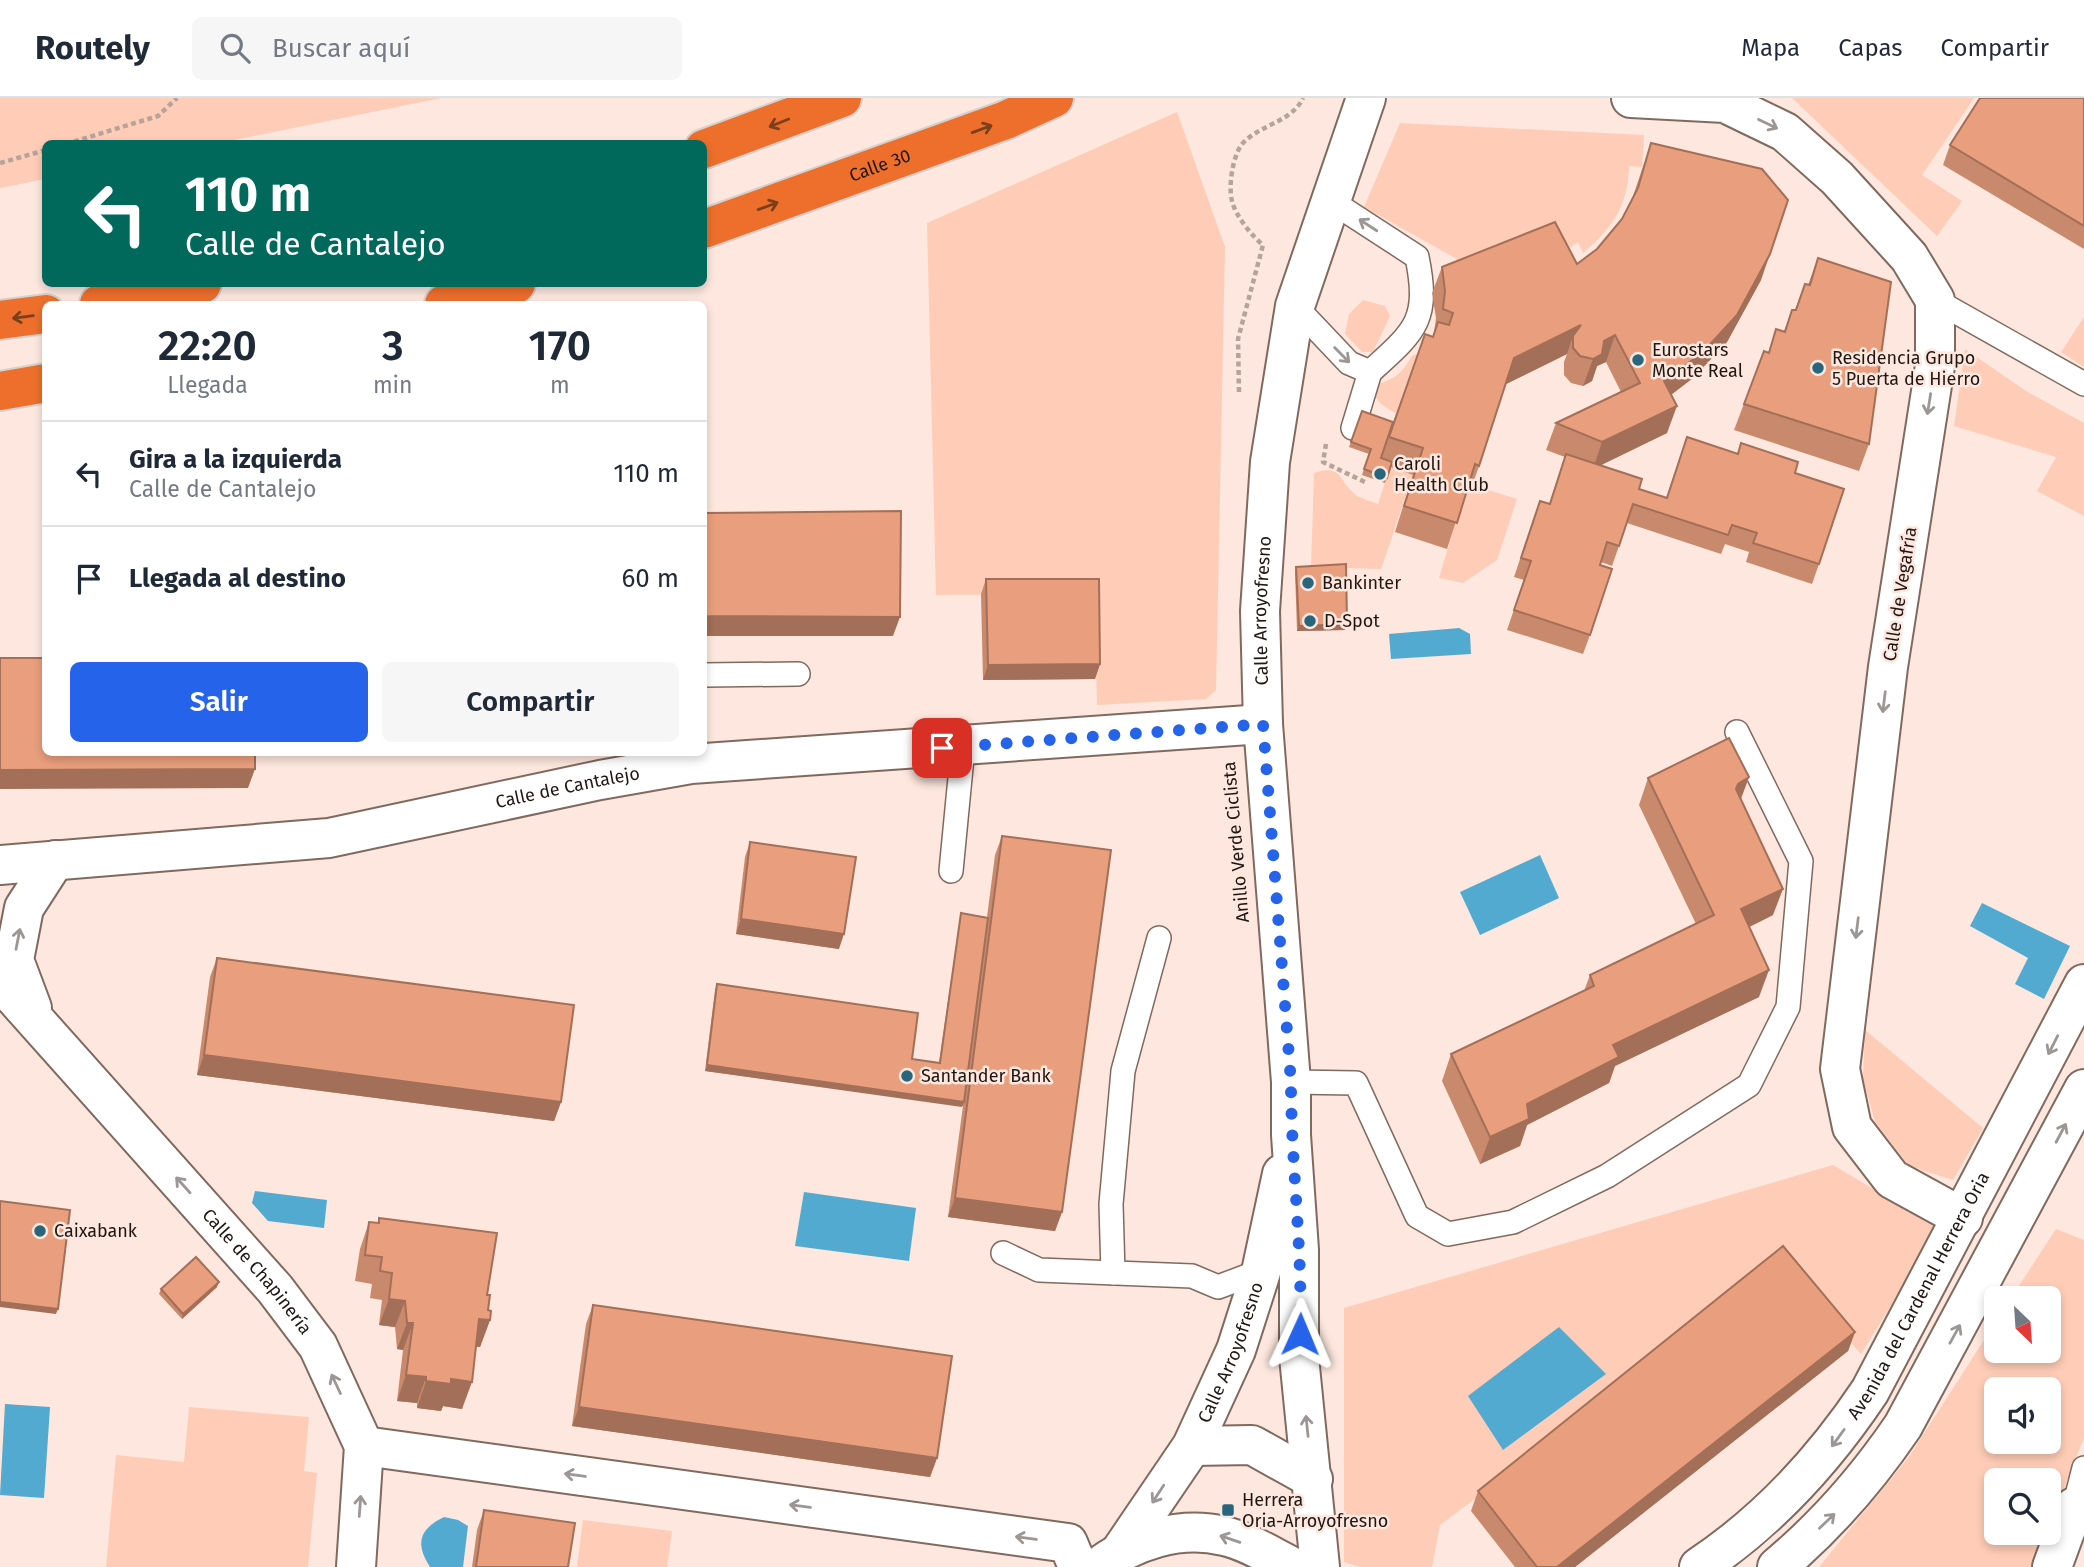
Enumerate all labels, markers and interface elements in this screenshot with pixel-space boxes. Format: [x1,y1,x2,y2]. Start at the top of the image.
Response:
search box [192,17,682,80]
text: Routely [35,28,150,68]
icon: search [216,29,254,67]
text: Buscar aquí [272,33,410,64]
text: Mapa [1741,34,1800,62]
text: Capas [1838,34,1902,62]
text: Compartir [1940,34,2049,62]
one-way arrow [1757,117,1778,131]
one-way arrow [768,118,790,131]
one-way arrow [970,121,992,134]
street label: Calle 30 [846,144,914,187]
text: 110 m [185,165,311,224]
icon: left [70,168,161,259]
one-way arrow [756,199,778,211]
one-way arrow [1359,218,1378,232]
text: Calle de Cantalejo [185,225,446,263]
one-way arrow [12,311,35,324]
text: 22:20 [158,321,257,371]
text: 3 [382,321,404,371]
text: 170 [529,321,591,371]
place label: Eurostars Monte Real [1652,339,1743,382]
one-way arrow [1334,347,1351,364]
place label: Residencia Grupo 5 Puerta de Hierro [1832,347,1980,390]
marker: Eurostars Monte Real [1630,352,1646,368]
marker: Residencia Grupo 5 Puerta de Hierro [1810,360,1826,376]
text: Llegada [167,371,248,399]
text: min [373,371,413,399]
text: m [550,371,570,399]
one-way arrow [1923,392,1936,415]
text: Gira a la izquierda [129,444,342,475]
place label: Caroli Health Club [1394,453,1489,496]
icon: left [70,455,108,493]
text: 110 m [613,458,679,489]
marker: Caroli Health Club [1372,466,1388,482]
text: Calle de Cantalejo [129,475,316,503]
street label: Calle de Vegafría [1879,525,1921,663]
street label: Calle Arroyofresno [1249,535,1276,686]
icon: arrive [70,560,108,598]
text: Llegada al destino [129,563,346,594]
text: 60 m [621,563,679,594]
place label: Bankinter [1322,572,1401,594]
marker: Bankinter [1300,575,1316,591]
place label: D-Spot [1324,610,1380,632]
marker: D-Spot [1302,613,1318,629]
button: Salir [70,662,368,742]
button: Compartir [382,662,679,742]
one-way arrow [1878,690,1891,713]
pin [912,718,972,778]
icon: arrive [923,729,961,767]
street label: Anillo Verde Ciclista [1218,761,1254,923]
street label: Calle de Cantalejo [493,762,641,813]
one-way arrow [1851,916,1864,938]
one-way arrow [12,928,26,951]
one-way arrow [2045,1034,2059,1055]
place label: Santander Bank [921,1065,1051,1087]
marker: Santander Bank [899,1068,915,1084]
one-way arrow [2055,1123,2068,1144]
street label: Avenida del Cardenal Herrera Oria [1843,1168,1994,1424]
one-way arrow [175,1176,191,1194]
street label: Calle de Chapinería [198,1204,316,1339]
place label: Caixabank [54,1220,138,1242]
marker: Caixabank [32,1223,48,1239]
street label: Calle Arroyofresno [1193,1279,1268,1426]
north arrow [1984,1286,2062,1363]
map controls [1984,1286,2061,1545]
position arrow [1263,1297,1337,1371]
one-way arrow [1949,1324,1962,1345]
one-way arrow [329,1374,342,1395]
button: sound [1984,1377,2061,1454]
one-way arrow [1300,1415,1313,1438]
one-way arrow [1831,1428,1846,1447]
one-way arrow [564,1468,587,1481]
button: search [1984,1468,2061,1545]
one-way arrow [1150,1483,1164,1503]
place label: Herrera Oria-Arroyofresno [1242,1489,1388,1532]
one-way arrow [354,1496,367,1518]
one-way arrow [789,1500,812,1513]
marker: Herrera Oria-Arroyofresno [1220,1502,1236,1518]
one-way arrow [1818,1512,1835,1529]
one-way arrow [1015,1531,1038,1544]
one-way arrow [1220,1532,1242,1544]

